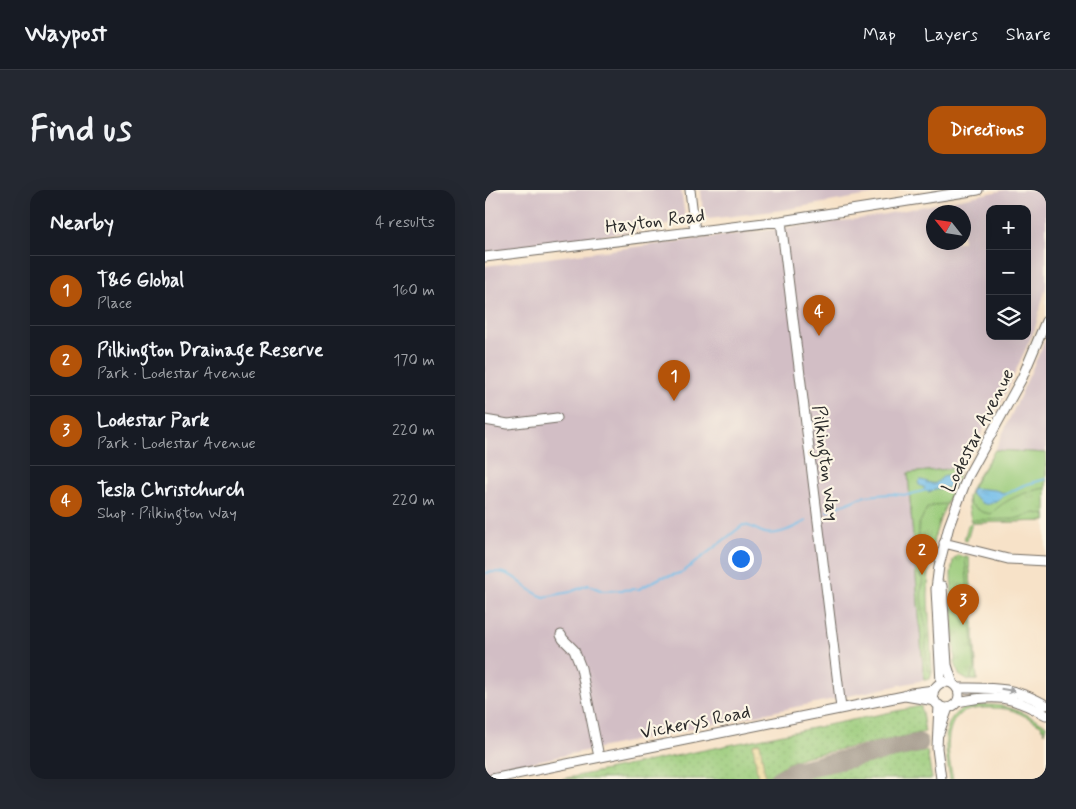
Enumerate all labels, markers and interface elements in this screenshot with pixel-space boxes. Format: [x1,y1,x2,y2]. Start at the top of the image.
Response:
text: Waypost [25,19,107,50]
text: Map [863,23,896,47]
text: Layers [924,23,978,47]
text: Share [1006,23,1051,47]
button: Directions [928,106,1046,154]
text: Find us [30,107,132,153]
street label: Hayton Road [604,203,707,240]
north arrow [926,205,971,250]
map controls [986,205,1031,340]
button: + [986,205,1031,250]
text: Nearby [50,209,114,237]
text: 4 results [375,212,435,233]
button: − [986,250,1031,295]
text: T&G Global [97,268,184,293]
text: 1 [62,280,70,301]
text: 160 m [392,280,435,301]
text: Place [97,293,132,314]
pin: 4 [803,295,835,336]
button: layers [986,295,1031,340]
text: Pilkington Drainage Reserve [97,338,323,363]
text: 2 [62,350,70,371]
text: 170 m [393,350,435,371]
pin: 1 [658,360,690,401]
text: Park · Lodestar Avenue [97,363,256,384]
street label: Lodestar Avenue [936,364,1020,497]
street label: Pilkington Way [803,404,845,523]
text: Lodestar Park [97,408,209,433]
text: 3 [62,420,70,441]
text: 220 m [392,420,435,441]
text: Park · Lodestar Avenue [97,433,256,454]
text: Tesla Christchurch [97,478,245,503]
text: 4 [61,490,71,511]
text: 220 m [392,490,435,511]
text: Shop · Pilkington Way [97,503,237,524]
pin: 2 [906,534,938,575]
your location [728,546,754,572]
pin: 3 [947,584,979,625]
one-way arrow [1001,686,1017,694]
street label: Vickerys Road [638,700,752,745]

